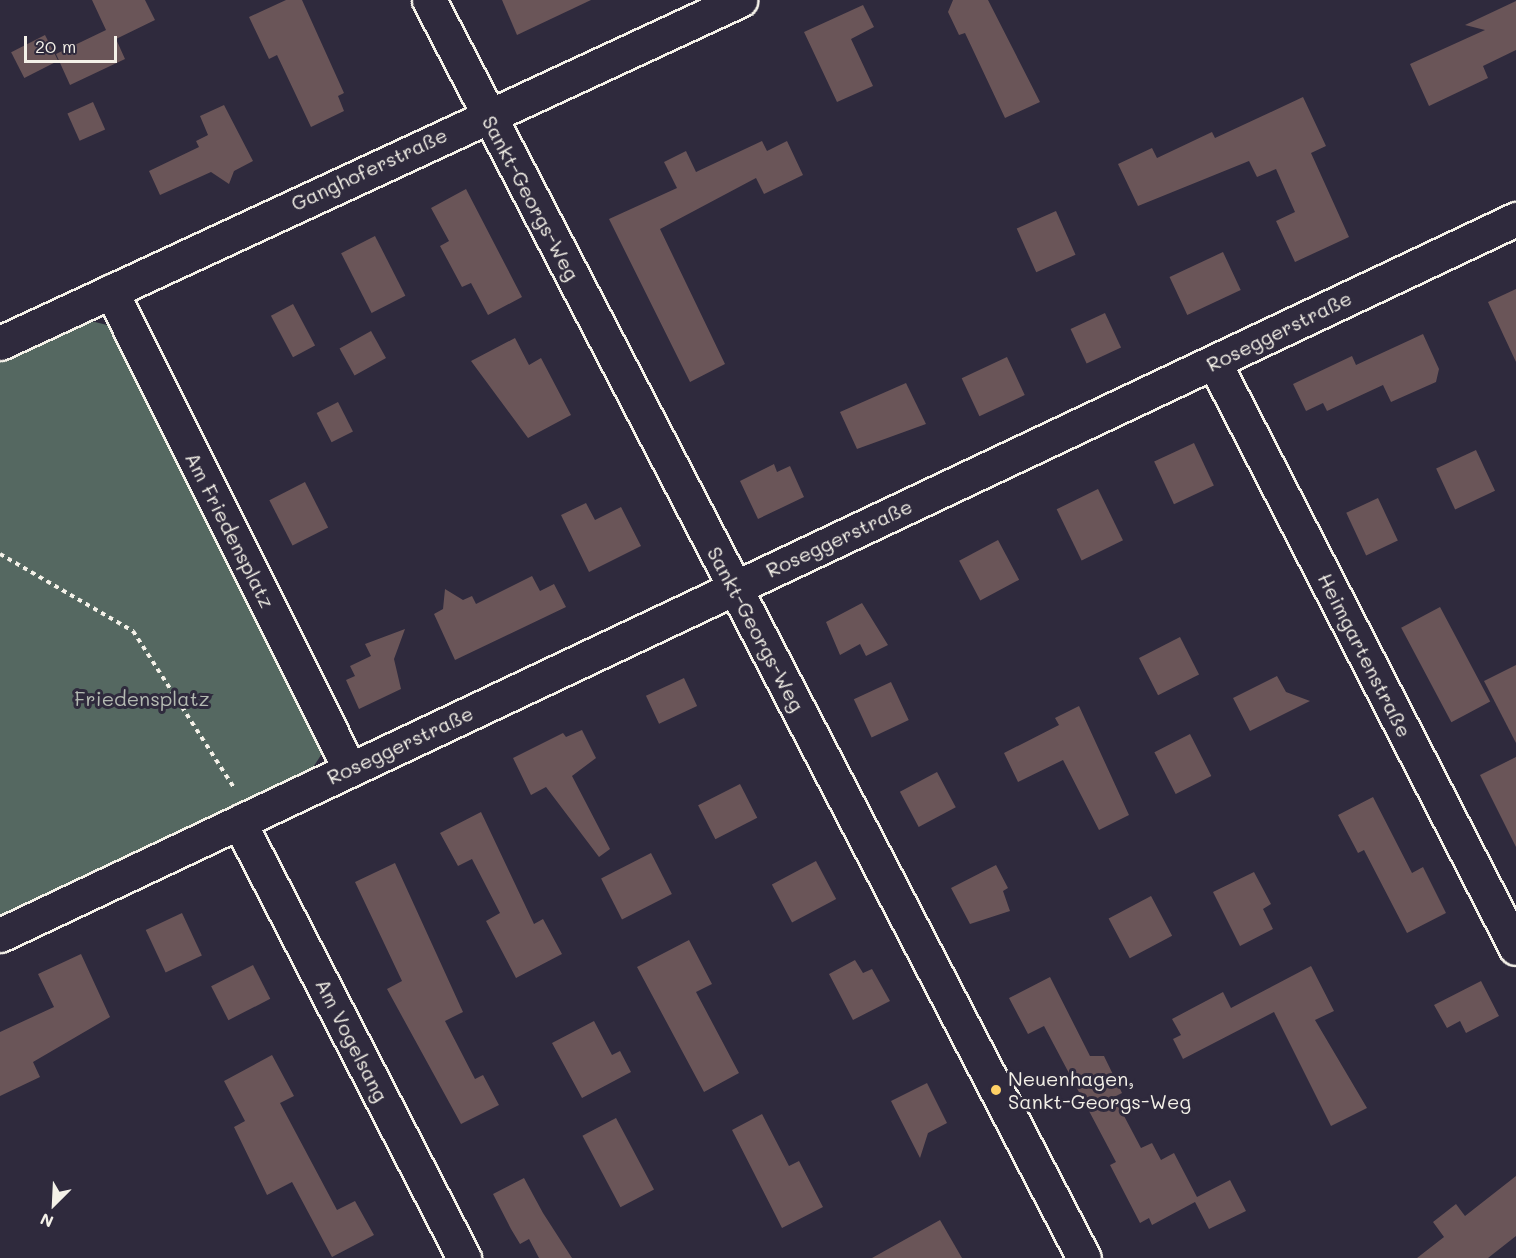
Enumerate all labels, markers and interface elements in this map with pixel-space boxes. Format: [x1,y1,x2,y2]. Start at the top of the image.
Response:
scale bar [27,24,120,62]
text: 20 m [35,34,76,58]
street label: Sankt-Georgs-Weg [477,112,585,284]
street label: Ganghoferstraße [287,122,451,216]
street label: Roseggerstraße [1203,285,1355,377]
street label: Am Friedensplatz [180,448,280,612]
street label: Roseggerstraße [762,494,916,582]
street label: Sankt-Georgs-Weg [702,543,810,715]
street label: Heimgartenstraße [1313,569,1417,741]
park label: Friedensplatz [74,686,210,710]
street label: Roseggerstraße [323,701,477,789]
street label: Am Vogelsang [311,975,393,1105]
place label: Neuenhagen, Sankt-Georgs-Weg [1008,1066,1191,1113]
marker: Neuenhagen, Sankt-Georgs-Weg [989,1083,1003,1097]
north arrow [24,1174,84,1234]
text: N [37,1209,56,1233]

